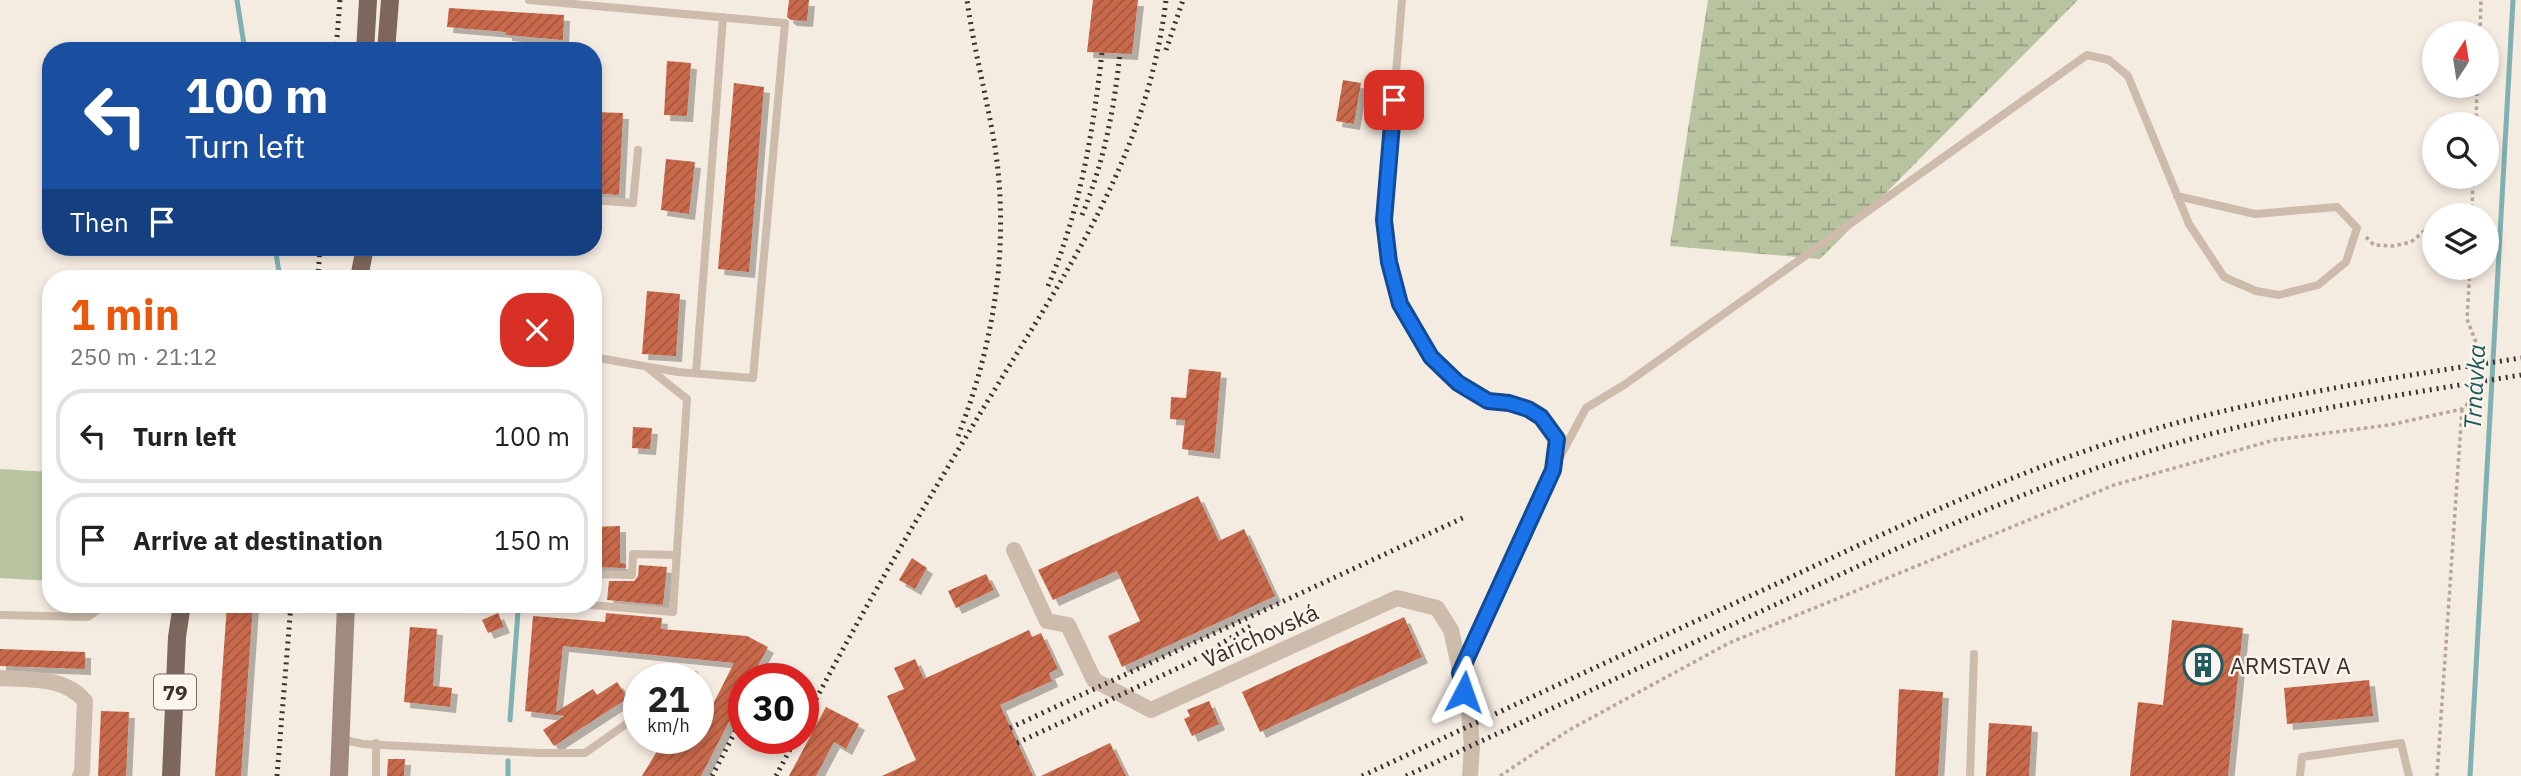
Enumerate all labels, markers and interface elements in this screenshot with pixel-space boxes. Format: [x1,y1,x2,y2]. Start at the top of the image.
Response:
north arrow [2422,21,2499,98]
map controls [2422,21,2499,280]
text: 100 m [185,63,329,126]
icon: left [70,70,161,161]
pin [1364,70,1424,130]
icon: arrive [1375,81,1413,119]
button: search [2422,112,2499,189]
text: Turn left [185,125,305,167]
icon: arrive [143,203,181,241]
button: layers [2422,203,2499,280]
text: Then [70,205,129,239]
text: 1 min [70,287,180,342]
button: close [500,293,574,367]
text: 250 m · 21:12 [70,341,217,371]
water label: Trnávka [2456,343,2492,431]
icon: left [74,417,112,455]
text: Turn left [133,419,236,453]
text: 100 m [494,419,570,453]
icon: arrive [74,521,112,559]
text: Arrive at destination [133,523,383,557]
text: 150 m [494,523,570,557]
street label: Varichovská [1197,596,1323,674]
building icon: ARMSTAV A [2182,644,2224,686]
place label: ARMSTAV A [2230,650,2351,680]
position arrow [1427,655,1501,729]
speed limit sign: 30 [728,663,819,754]
road number: 79 [154,674,196,710]
text: 21 [647,676,690,722]
text: km/h [647,714,690,737]

